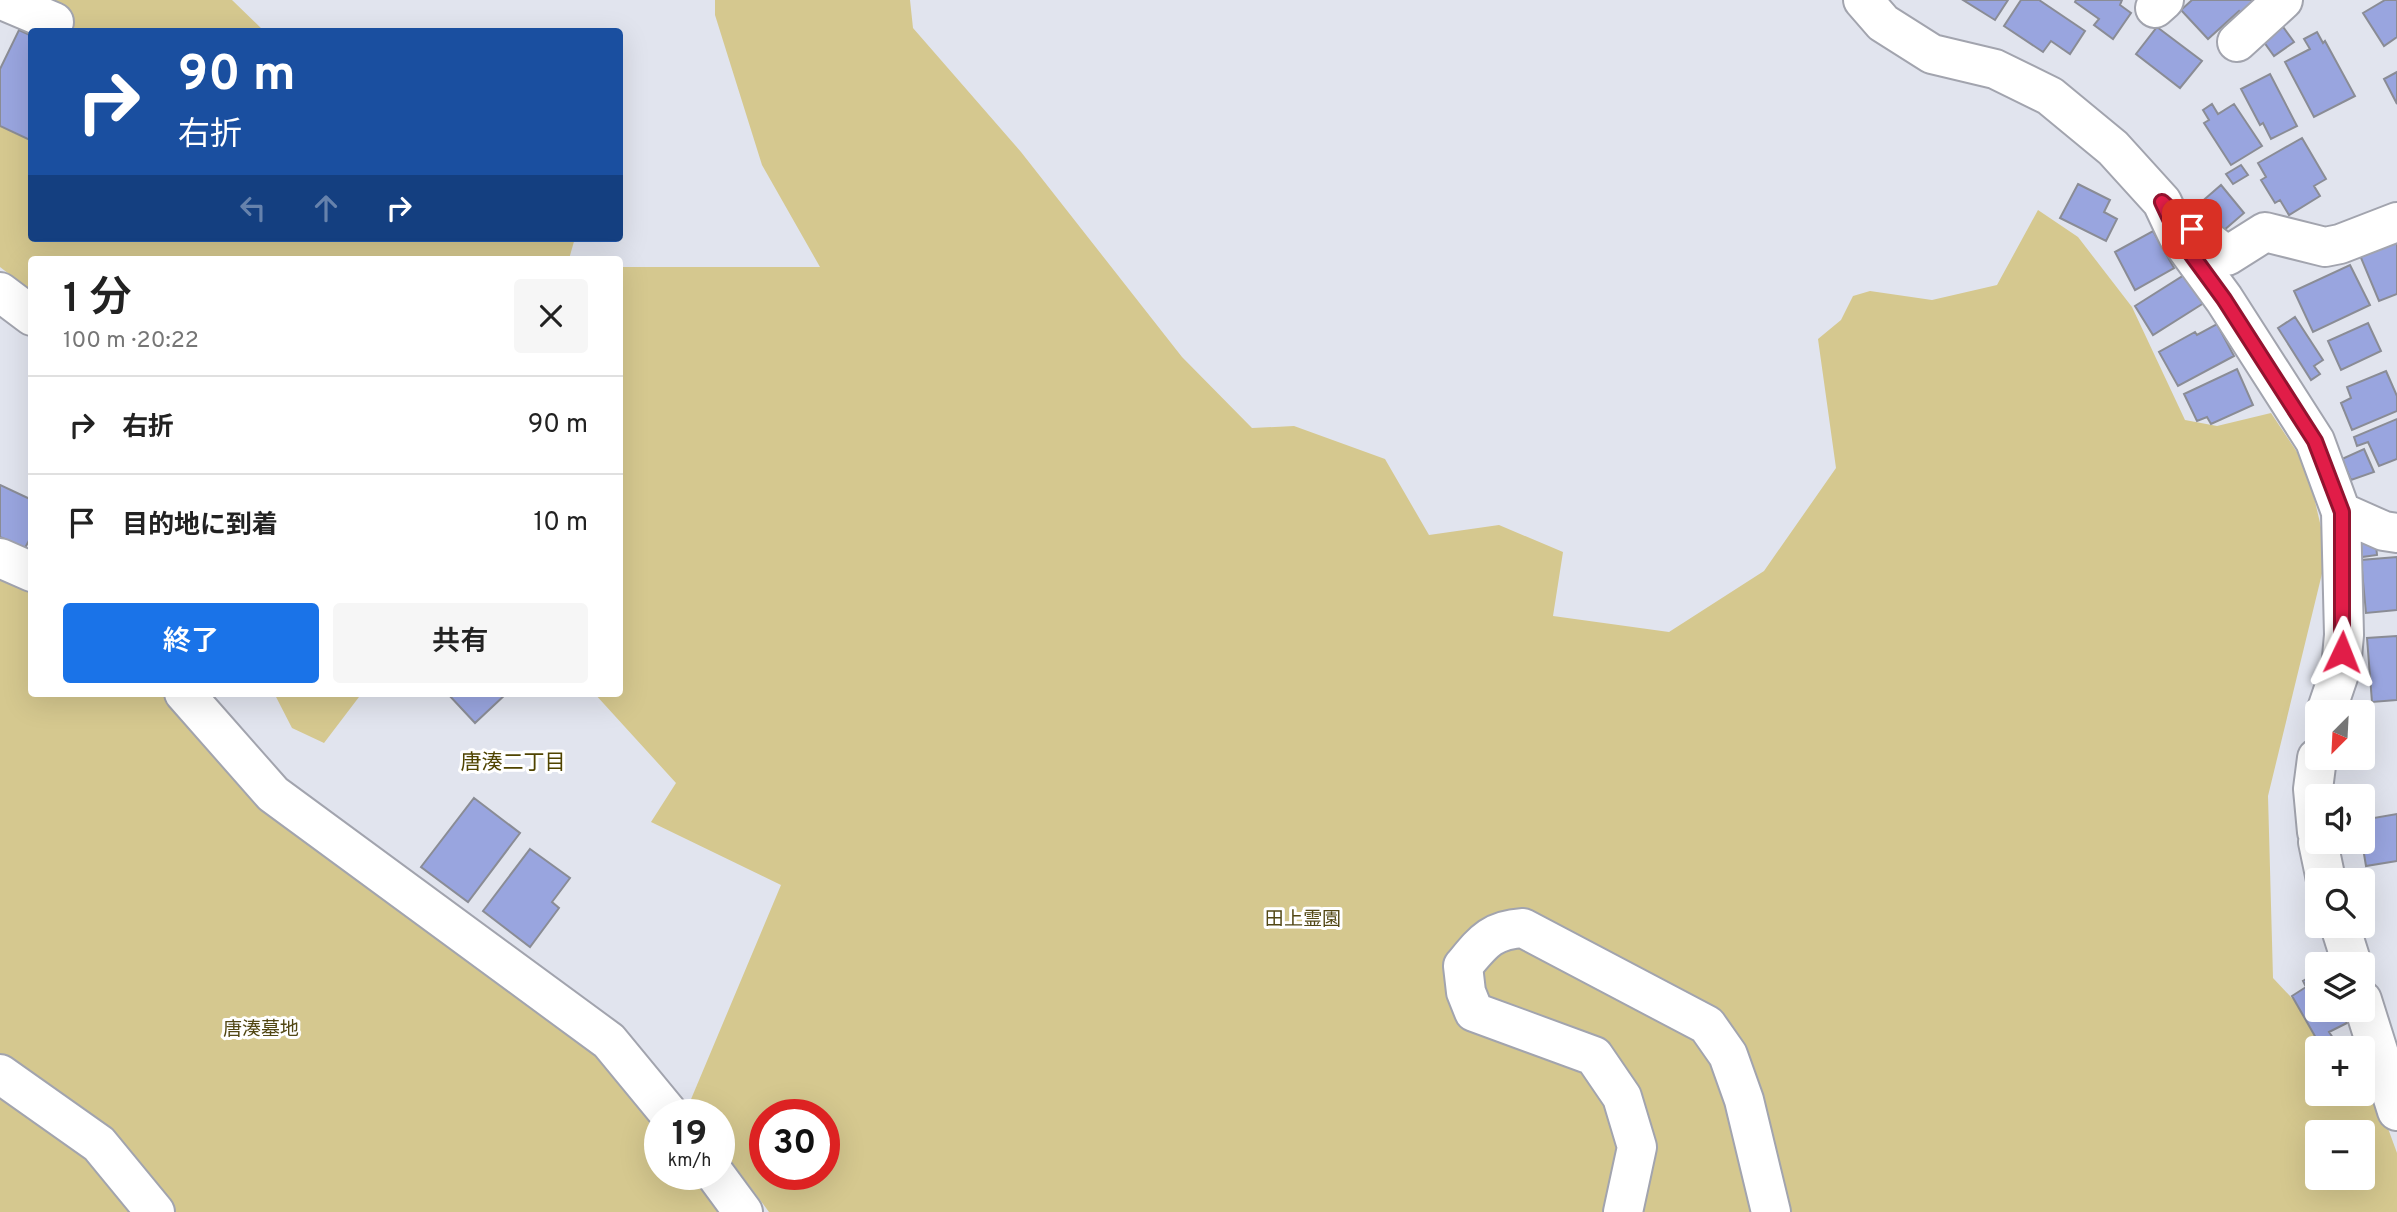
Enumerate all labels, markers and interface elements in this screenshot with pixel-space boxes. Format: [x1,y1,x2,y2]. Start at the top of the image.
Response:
text: 90 m [178,46,296,108]
icon: right [63,56,154,147]
text: 右折 [178,116,242,156]
icon: left [234,189,272,227]
icon: ahead [307,189,345,227]
icon: right [380,189,418,227]
pin [2162,199,2222,259]
icon: arrive [2173,210,2211,248]
text: 1 分 [63,274,132,327]
button: close [514,279,588,353]
text: 100 m · 20:22 [63,327,199,356]
icon: right [63,406,101,444]
text: 90 m [528,409,588,442]
text: 右折 [122,412,174,445]
icon: arrive [63,504,101,542]
text: 10 m [533,507,588,540]
text: 目的地に到着 [122,510,278,543]
button: 終了 [63,603,319,683]
button: 共有 [333,603,588,683]
position arrow [2305,615,2379,689]
north arrow [2305,700,2375,770]
map controls [2305,700,2375,1190]
district label: 唐湊二丁目 [461,750,566,777]
button: sound [2305,784,2375,854]
button: search [2305,868,2375,938]
park label: 田上霊園 [1265,908,1341,932]
button: layers [2305,952,2375,1022]
park label: 唐湊墓地 [223,1018,299,1042]
button: + [2305,1036,2375,1106]
speed limit sign: 30 [749,1099,840,1190]
text: 19 [672,1113,707,1157]
button: − [2305,1120,2375,1190]
text: km/h [668,1150,711,1173]

